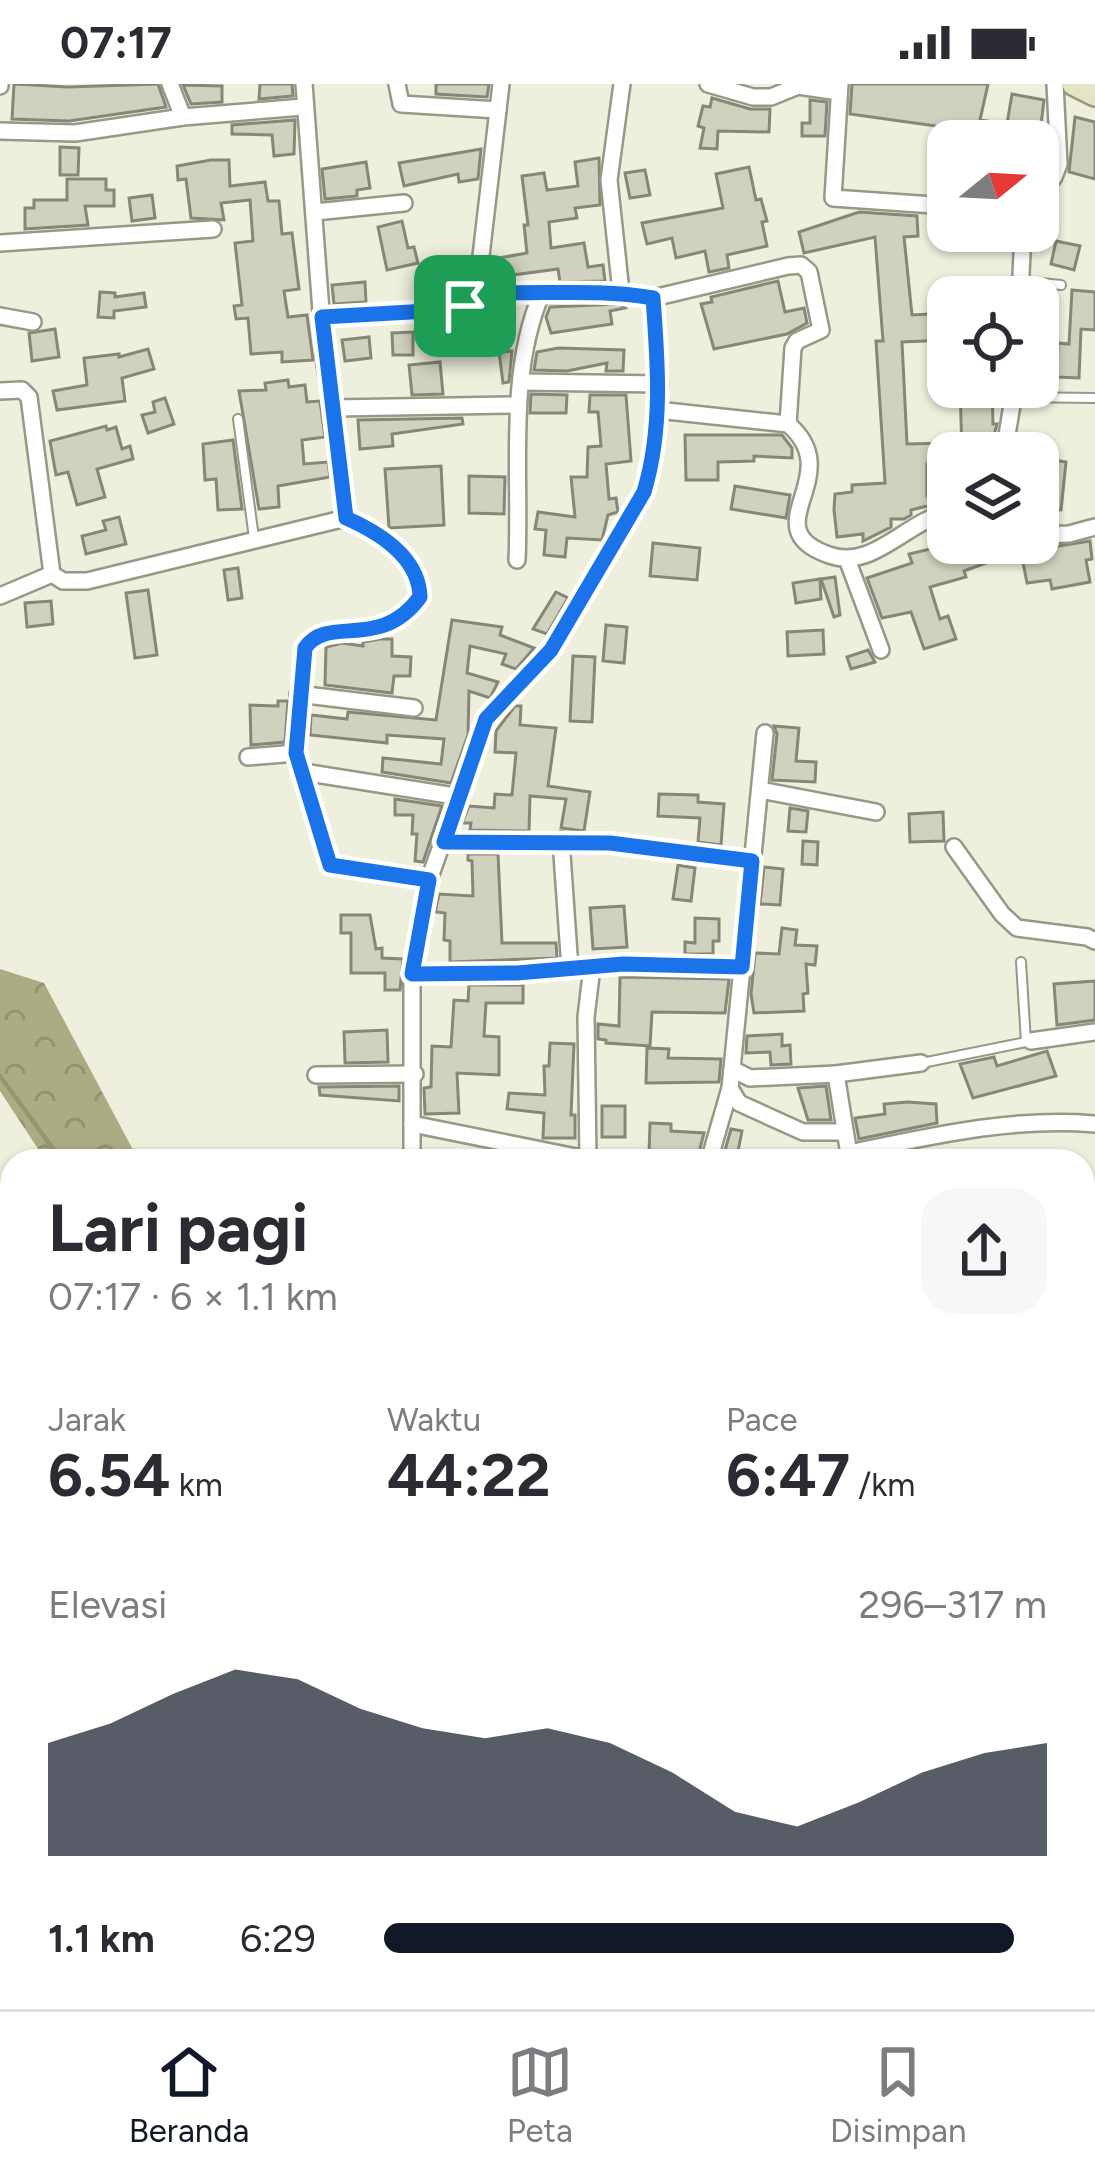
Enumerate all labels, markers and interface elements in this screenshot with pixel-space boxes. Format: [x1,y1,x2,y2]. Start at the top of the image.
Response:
text: 07:17 [60,15,172,69]
north arrow [927,120,1059,252]
map controls [927,120,1059,564]
pin [414,255,516,357]
icon: arrive [432,273,498,339]
button: locate [927,276,1059,408]
button: layers [927,432,1059,564]
text: Lari pagi [48,1188,308,1268]
button: share [921,1188,1047,1314]
text: 07:17 · 6 × 1.1 km [48,1273,338,1320]
text: Jarak [48,1400,126,1439]
text: Waktu [387,1400,481,1439]
text: Pace [726,1400,797,1439]
text: 6.54 [48,1439,171,1511]
text: 44:22 [387,1439,551,1511]
text: 6:47 [726,1439,850,1511]
text: km [171,1465,223,1504]
text: /km [850,1465,915,1504]
text: Elevasi [48,1581,167,1628]
text: 296–317 m [859,1581,1047,1628]
text: 1.1 km [48,1915,155,1962]
text: 6:29 [240,1915,316,1962]
tab: Beranda [129,2039,249,2150]
tab: Peta [507,2039,573,2150]
tab: Disimpan [830,2039,966,2150]

